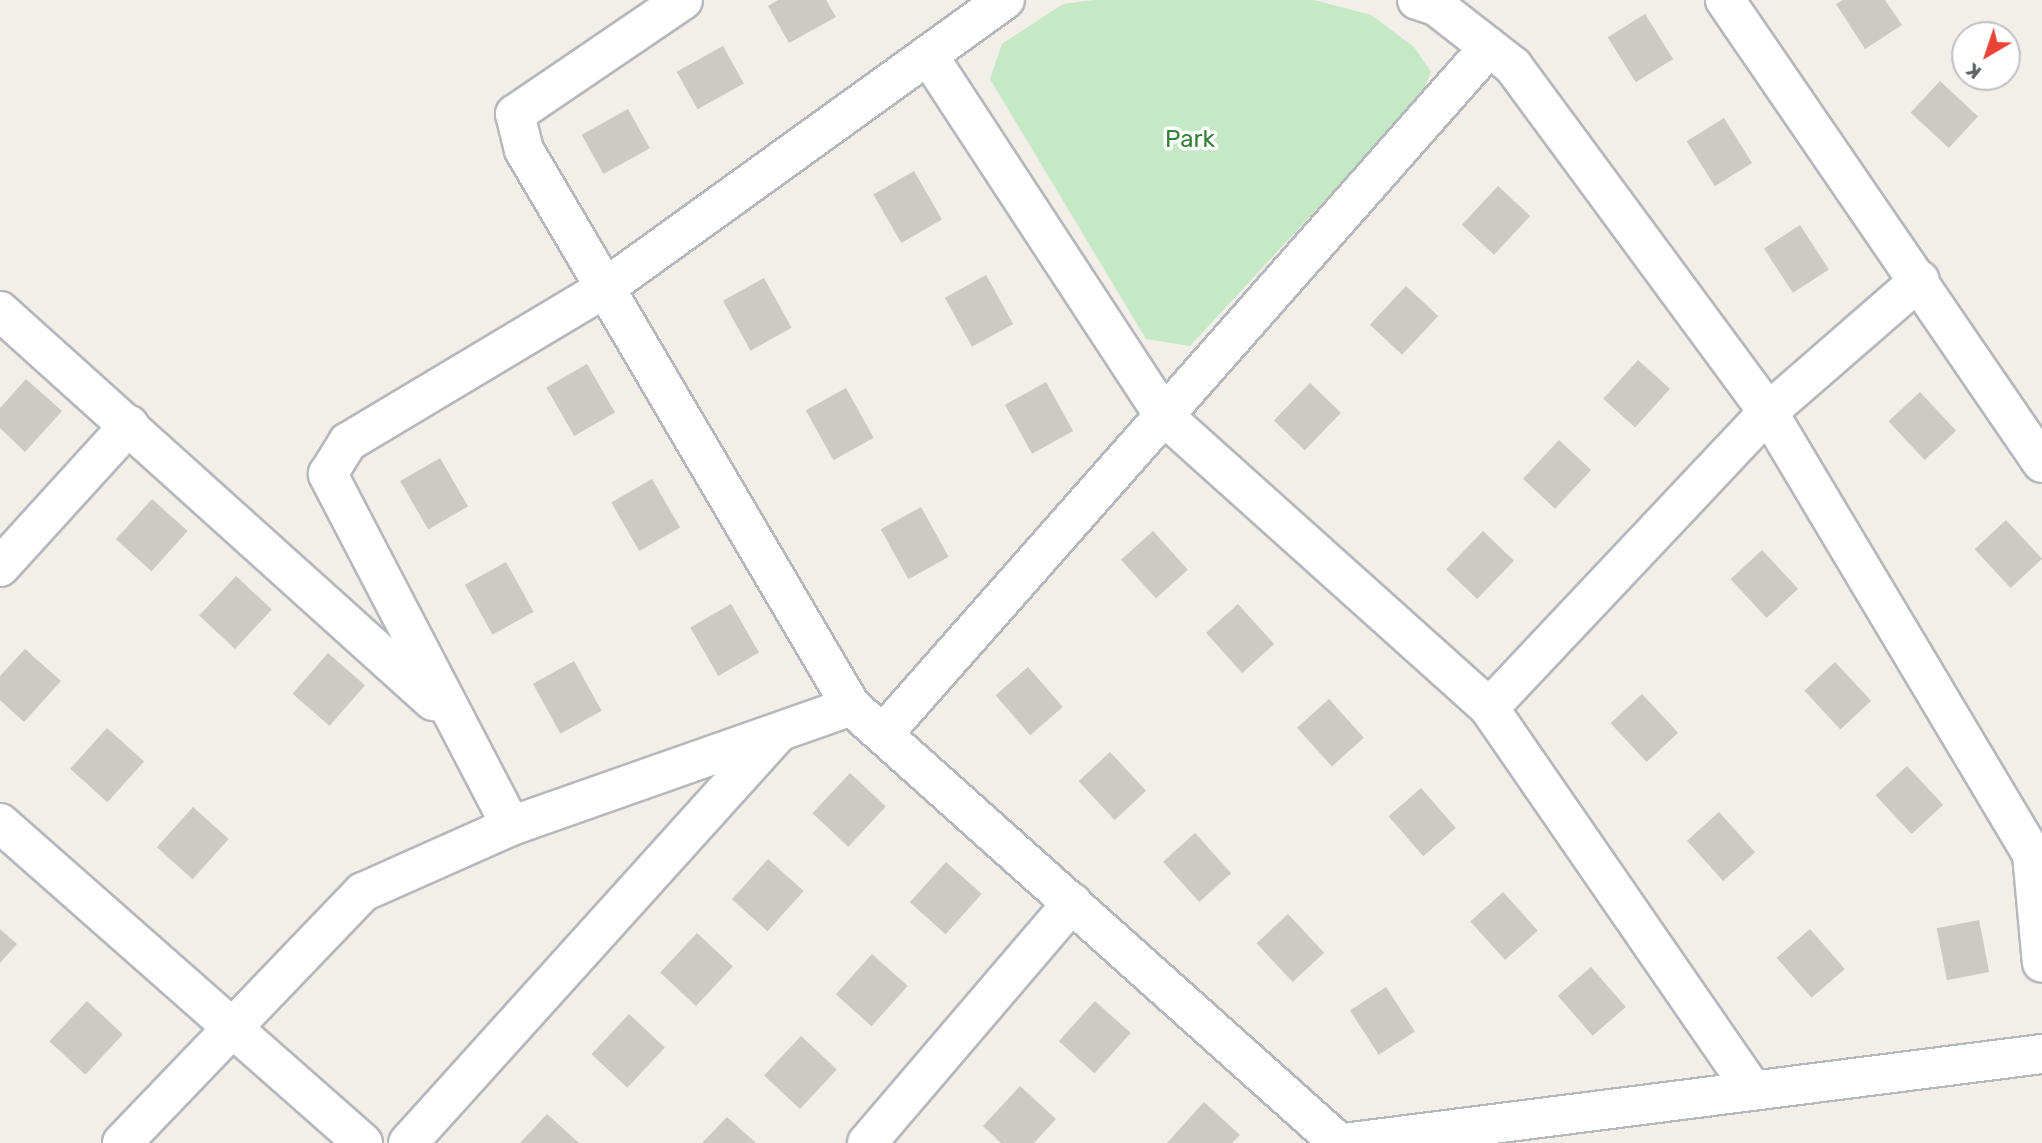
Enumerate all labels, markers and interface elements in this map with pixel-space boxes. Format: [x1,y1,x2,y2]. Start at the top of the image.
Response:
north arrow [1951,21,2021,91]
text: K [1962,58,1986,84]
park label: Park [1165,126,1215,154]

